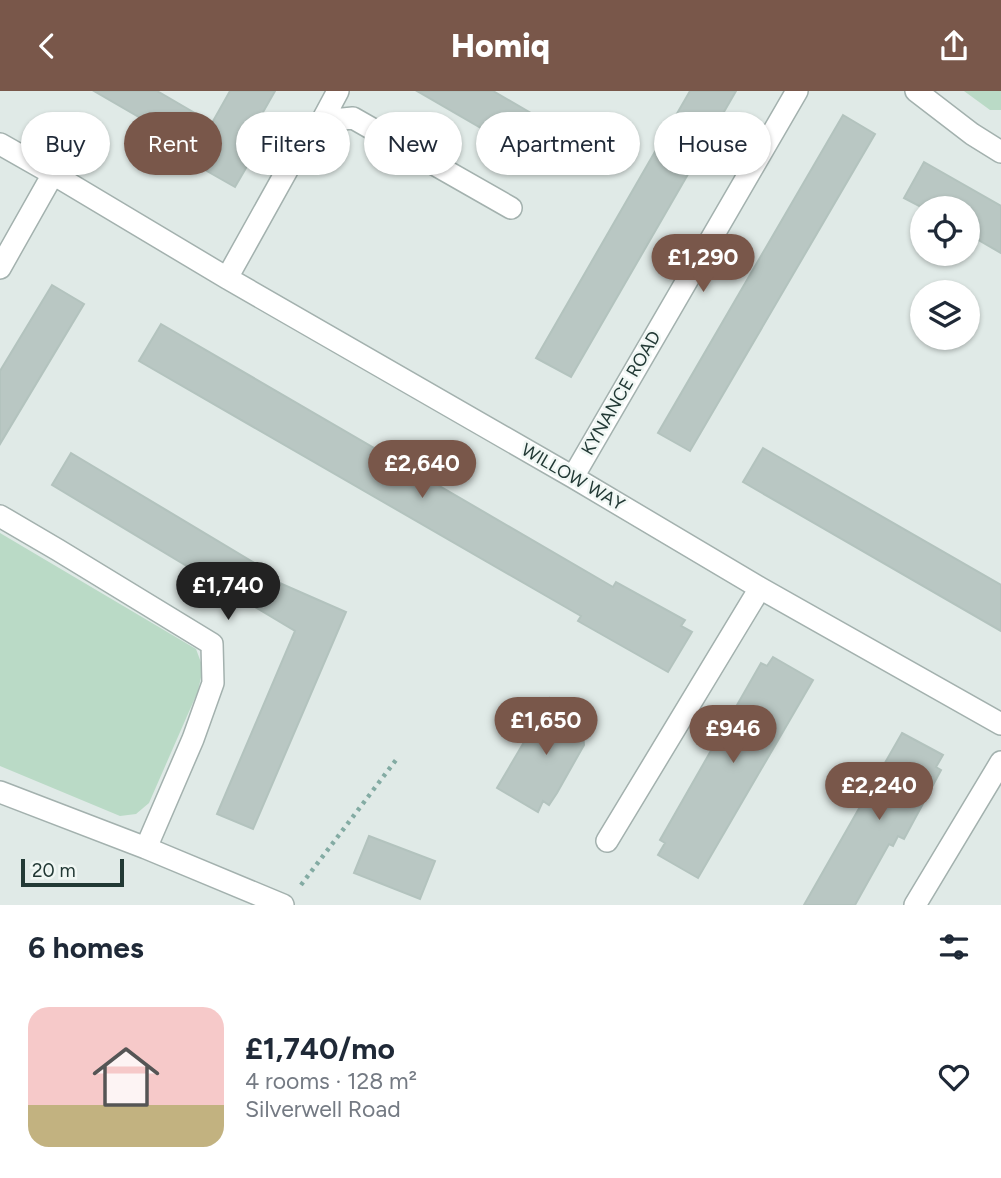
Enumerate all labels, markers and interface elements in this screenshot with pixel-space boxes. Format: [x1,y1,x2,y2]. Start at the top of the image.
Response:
icon: back [28,27,66,65]
text: Homiq [451,27,550,65]
icon: share [935,27,973,65]
chip: Buy [21,112,110,175]
chip: Rent [124,112,222,175]
chip: Filters [236,112,350,175]
chip: New [364,112,462,175]
chip: Apartment [476,112,640,175]
chip: House [654,112,771,175]
map controls [910,196,980,350]
button: locate [910,196,980,266]
pin: £1,290 [646,235,760,294]
text: £1,290 [668,243,738,271]
button: layers [910,280,980,350]
street label: KYNANCE ROAD [577,327,665,459]
street label: WILLOW WAY [517,439,629,515]
pin: £2,640 [365,441,479,500]
text: £2,640 [384,449,460,477]
pin: £1,740 [171,563,285,622]
text: £1,740 [192,571,264,599]
pin: £1,650 [489,697,603,757]
pin: £946 [692,705,774,765]
text: £1,650 [511,706,581,734]
text: £946 [706,714,760,742]
pin: £2,240 [822,763,936,822]
text: £2,240 [841,771,917,799]
scale bar [21,856,124,888]
text: 20 m [32,859,76,882]
icon: filters [935,928,973,966]
text: 6 homes [28,929,144,966]
text: £1,740/mo [245,1030,395,1067]
icon: home [84,1035,168,1119]
icon: heart [935,1058,973,1096]
text: 4 rooms · 128 m² [245,1067,417,1095]
text: Silverwell Road [245,1095,401,1123]

